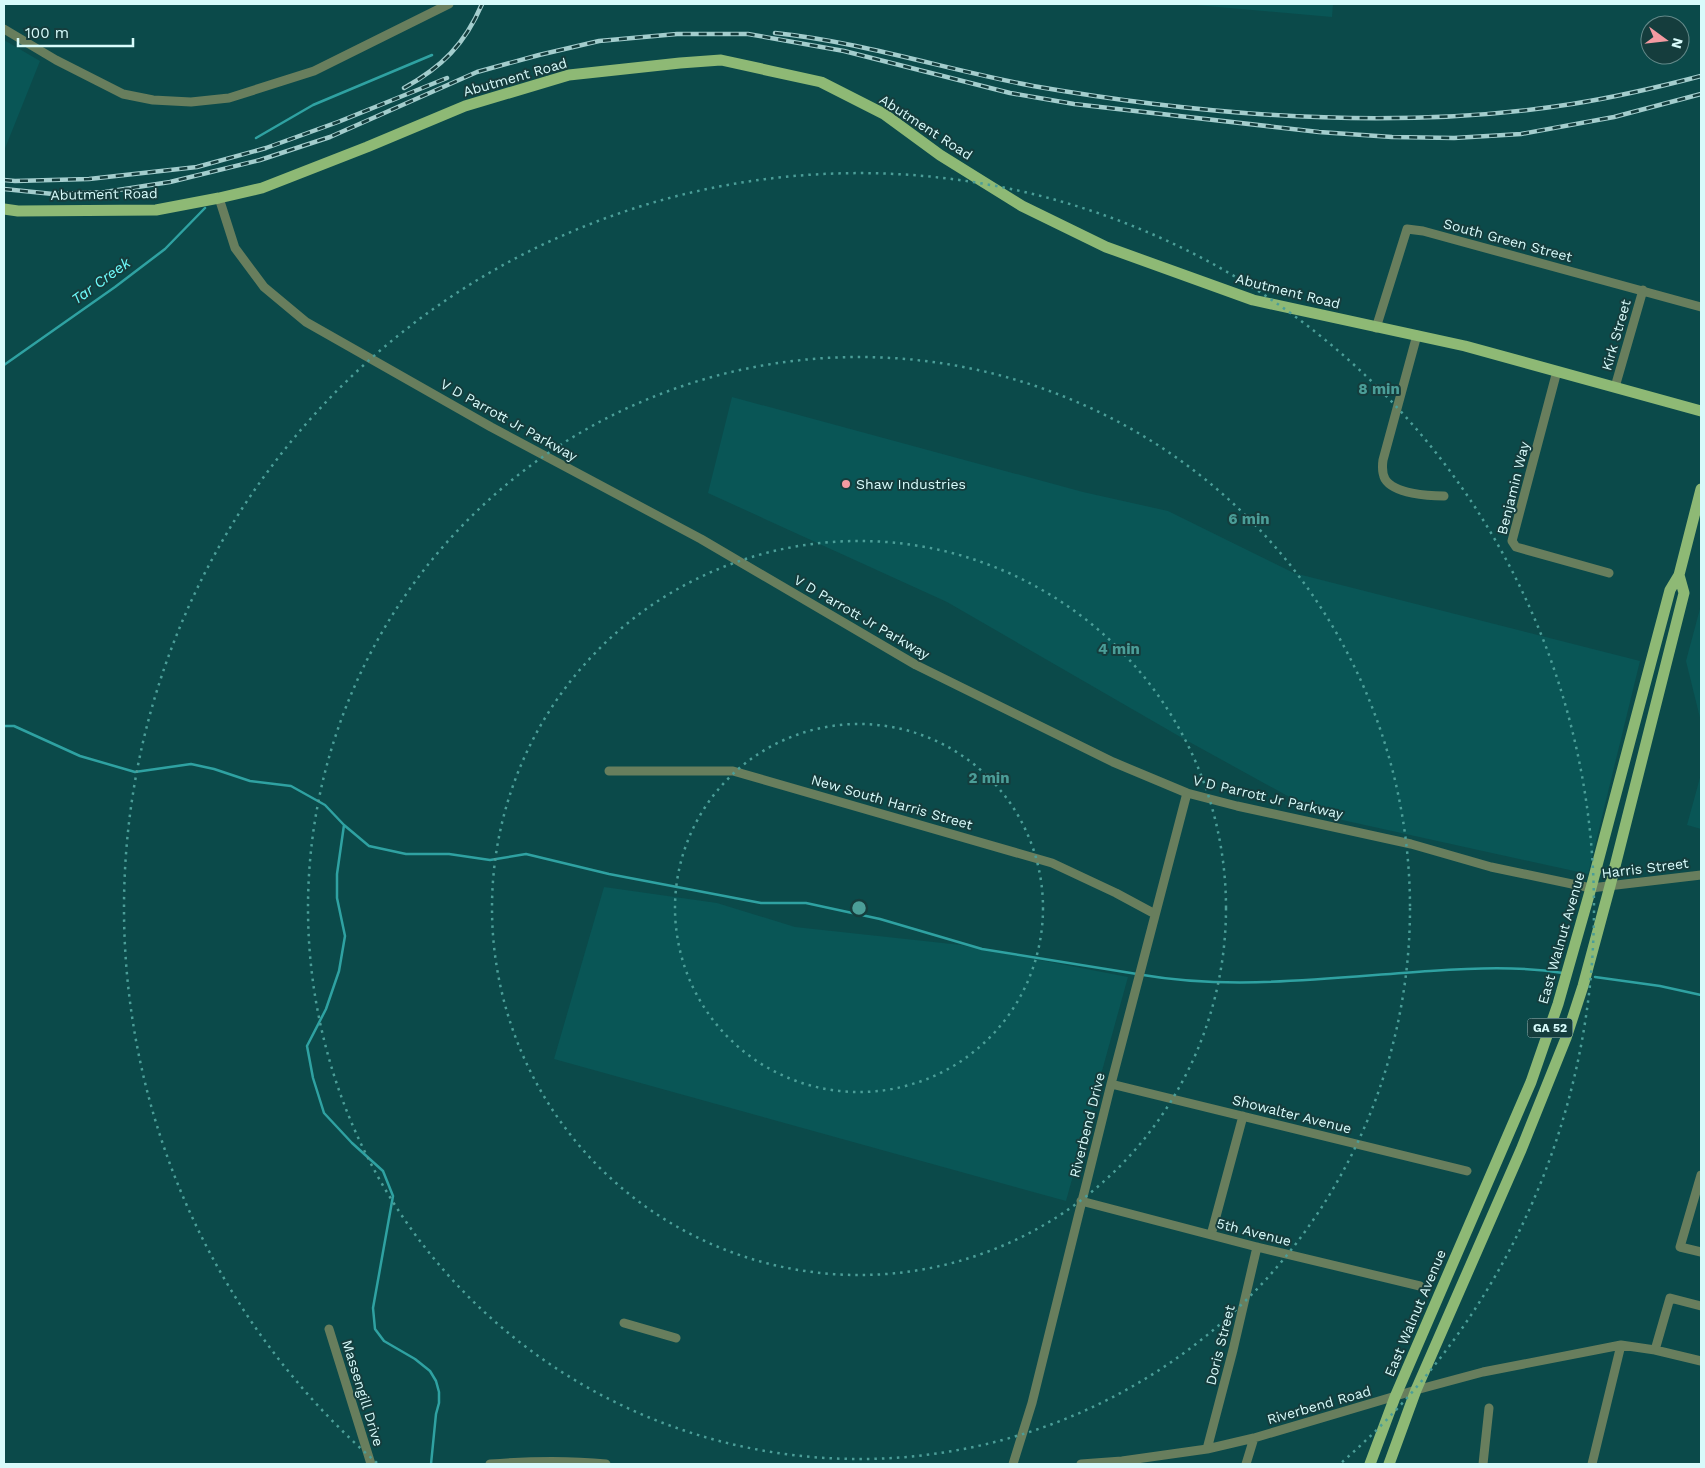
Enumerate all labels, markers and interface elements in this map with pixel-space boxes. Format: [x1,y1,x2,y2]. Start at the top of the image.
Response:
scale bar [18,15,132,47]
north arrow [1640,15,1690,65]
text: 100 m [25,24,69,42]
text: N [1668,36,1687,50]
street label: Abutment Road [461,55,569,99]
street label: Abutment Road [877,91,975,163]
street label: Abutment Road [50,185,158,203]
street label: South Green Street [1442,215,1574,265]
water label: Tar Creek [68,253,135,308]
street label: Abutment Road [1234,270,1342,312]
street label: Kirk Street [1598,298,1634,372]
street label: V D Parrott Jr Parkway [438,376,581,465]
text: 8 min [1358,380,1400,398]
street label: Benjamin Way [1494,439,1532,536]
place label: Shaw Industries [856,476,966,492]
marker: Shaw Industries [840,478,852,490]
text: 6 min [1228,510,1270,528]
street label: V D Parrott Jr Parkway [791,572,933,663]
text: 4 min [1098,640,1140,658]
text: 2 min [968,769,1010,787]
street label: New South Harris Street [809,771,975,833]
street label: V D Parrott Jr Parkway [1191,772,1346,822]
street label: Harris Street [1601,855,1690,881]
street label: East Walnut Avenue [1534,870,1588,1006]
centre of rings [850,899,868,917]
road number: GA 52 [1528,1018,1572,1038]
street label: Riverbend Drive [1066,1071,1108,1179]
street label: Showalter Avenue [1231,1091,1353,1137]
street label: 5th Avenue [1215,1215,1293,1249]
street label: East Walnut Avenue [1381,1247,1449,1379]
street label: Doris Street [1202,1303,1238,1387]
street label: Massengill Drive [339,1338,387,1448]
street label: Riverbend Road [1265,1383,1373,1427]

